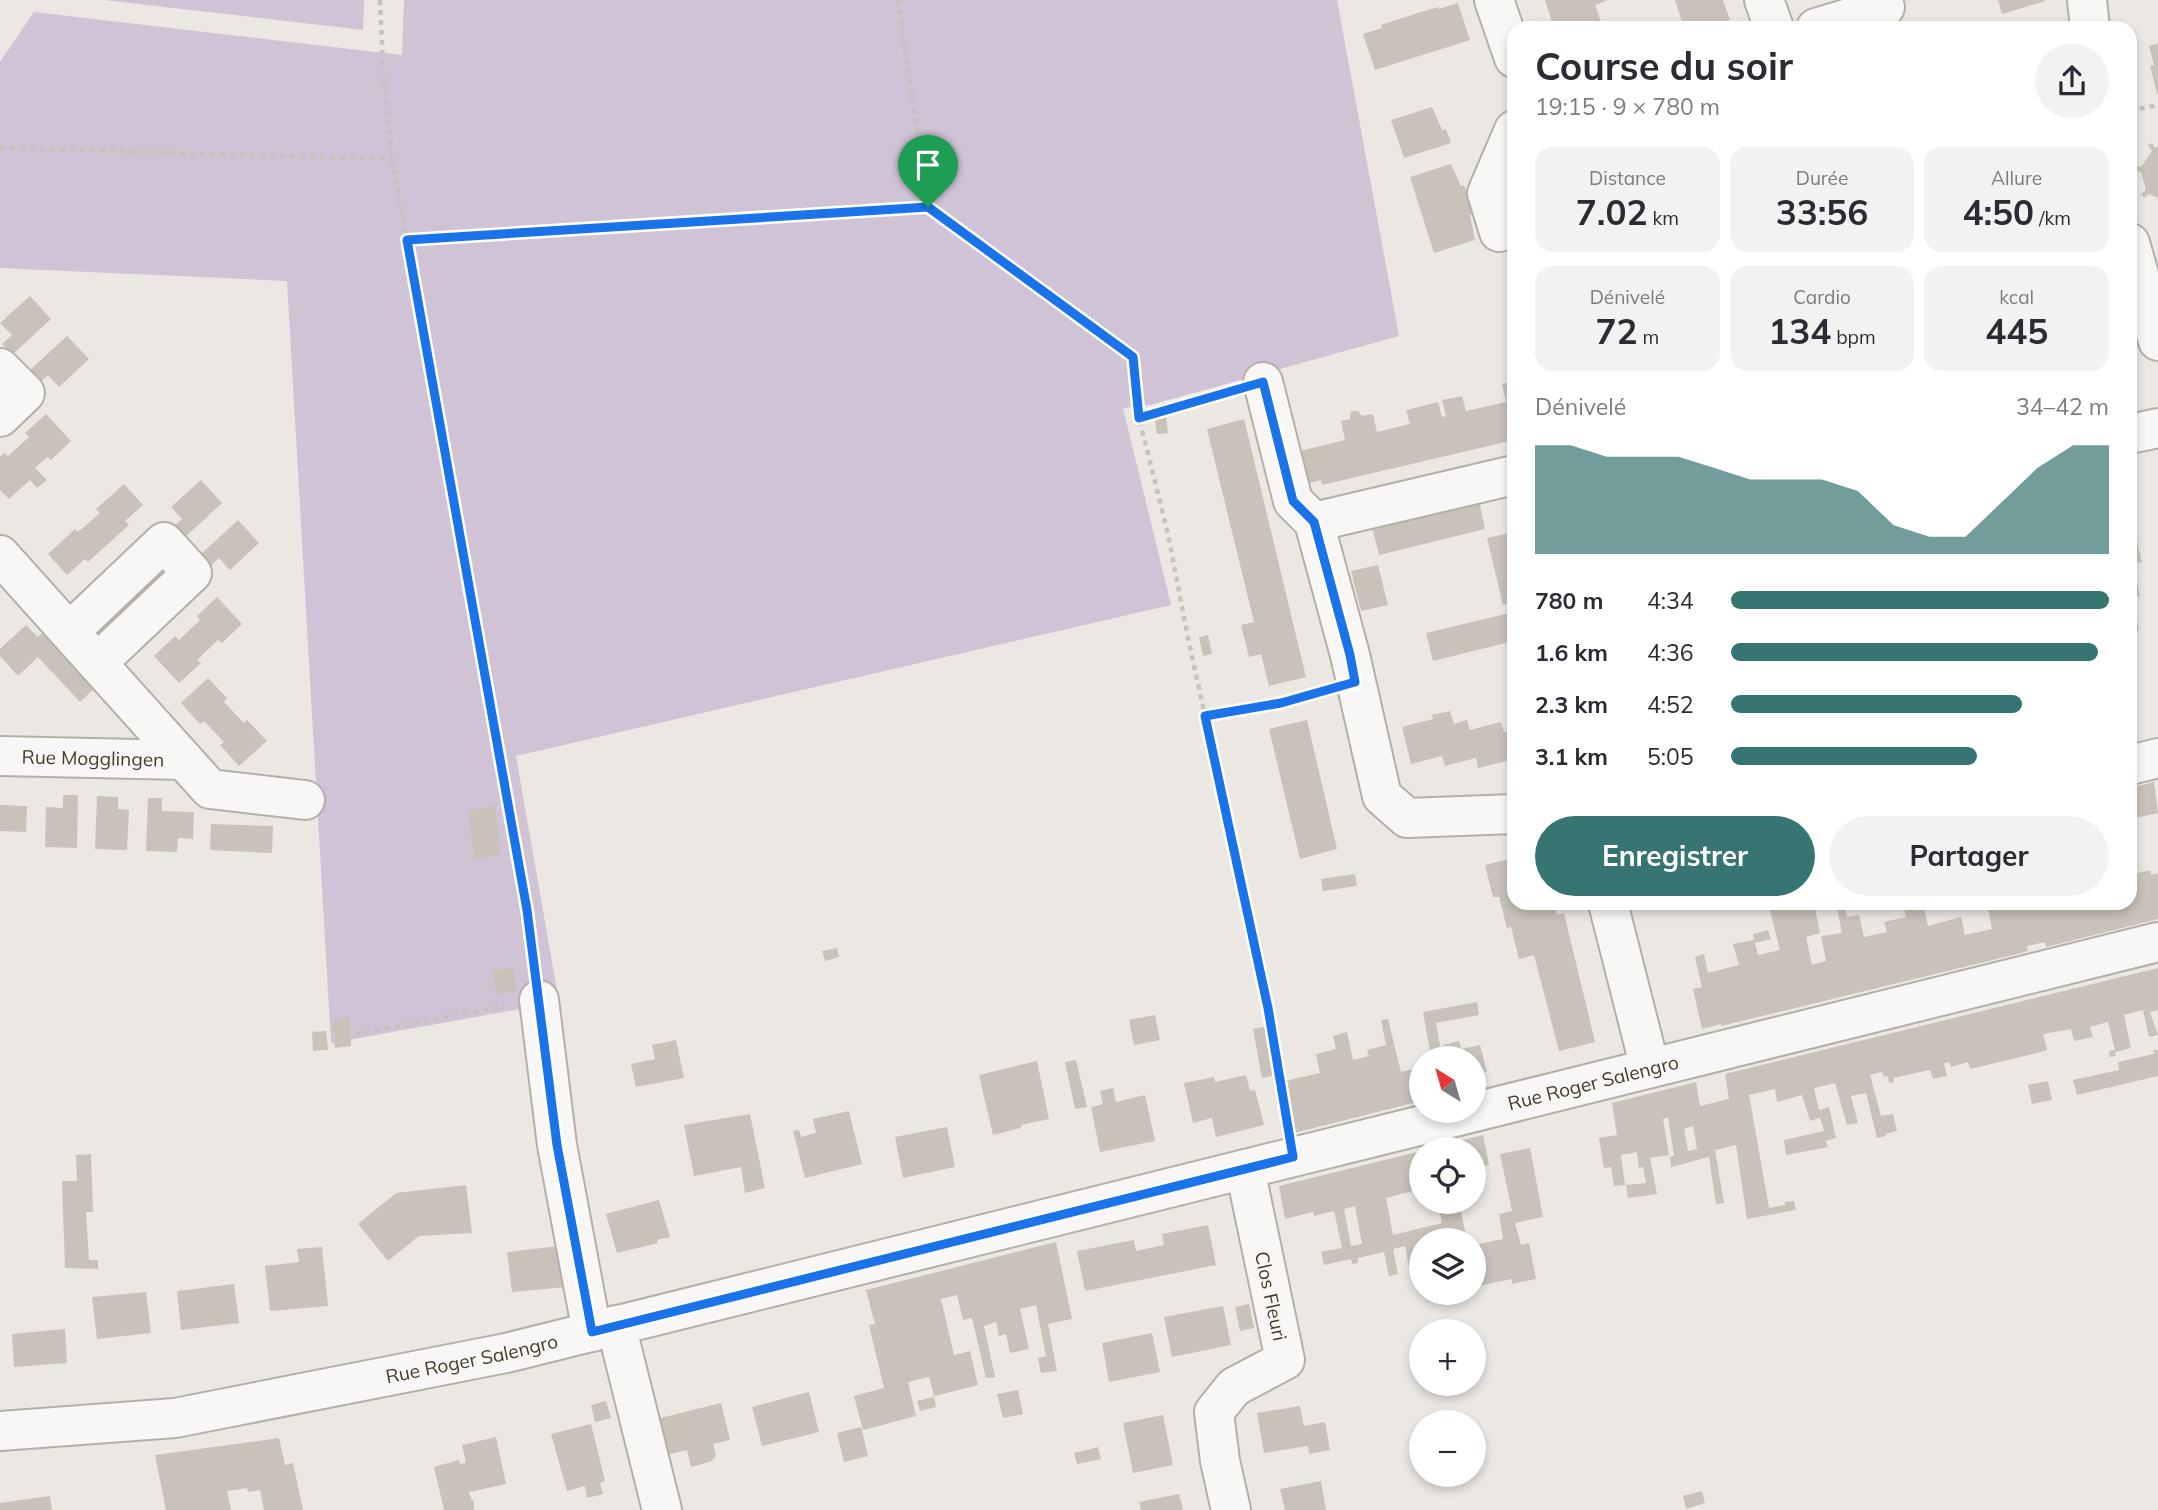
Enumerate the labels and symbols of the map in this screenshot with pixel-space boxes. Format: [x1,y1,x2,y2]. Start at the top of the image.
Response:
pin [898,135,958,207]
street label: Rue Mogglingen [21,744,165,772]
north arrow [1409,1046,1486,1124]
street label: Rue Roger Salengro [1505,1050,1681,1115]
street label: Clos Fleuri [1250,1249,1292,1343]
street label: Rue Roger Salengro [384,1329,560,1388]

